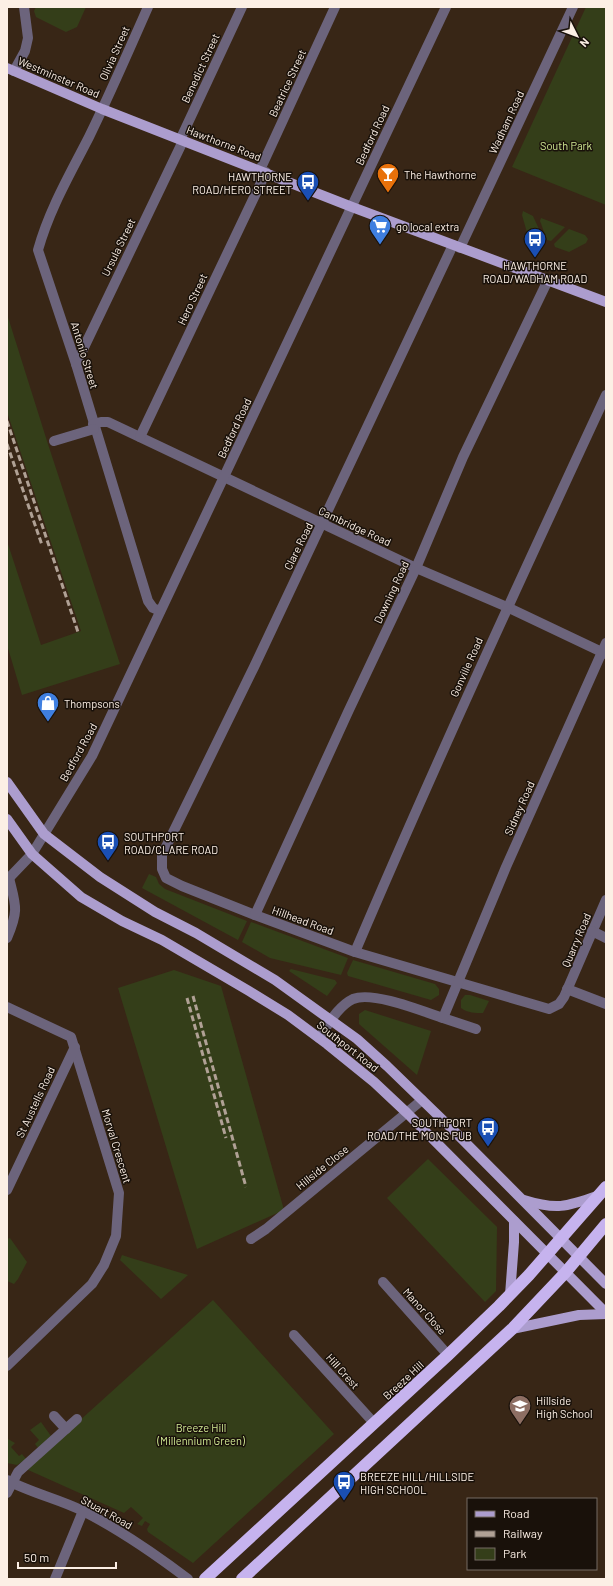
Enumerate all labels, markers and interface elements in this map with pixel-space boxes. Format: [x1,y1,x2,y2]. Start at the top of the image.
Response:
north arrow [557,16,597,56]
street label: Olivia Street [96,24,132,82]
street label: Benedict Street [178,31,222,105]
text: N [578,36,592,50]
street label: Beatrice Street [266,47,308,119]
street label: Westminster Road [16,54,102,100]
street label: Wadham Road [486,88,526,156]
street label: Bedford Road [352,103,392,167]
street label: Hawthorne Road [185,123,263,163]
park label: South Park [540,139,593,152]
bar icon: The Hawthorne [375,161,401,194]
place label: The Hawthorne [404,168,477,181]
bus stop icon: HAWTHORNE ROAD/HERO STREET [295,169,321,202]
place label: HAWTHORNE ROAD/HERO STREET [192,170,292,196]
supermarket icon: go local extra [367,213,393,246]
street label: Ursula Street [98,216,138,278]
place label: go local extra [396,220,459,233]
bus stop icon: HAWTHORNE ROAD/WADHAM ROAD [522,226,548,259]
place label: HAWTHORNE ROAD/WADHAM ROAD [483,259,587,285]
street label: Hero Street [174,271,210,327]
street label: Antonio Street [69,320,101,390]
street label: Bedford Road [214,396,254,460]
street label: Cambridge Road [317,504,393,548]
street label: Clare Road [281,520,315,572]
street label: Downing Road [371,559,411,625]
street label: Gonville Road [447,635,485,699]
shop icon: Thompsons [35,690,61,723]
place label: Thompsons [64,697,120,710]
street label: Bedford Road [57,721,99,783]
street label: Sidney Road [501,779,537,837]
bus stop icon: SOUTHPORT ROAD/CLARE ROAD [95,829,121,862]
place label: SOUTHPORT ROAD/CLARE ROAD [124,830,218,856]
street label: Hillhead Road [270,903,336,937]
street label: Quarry Road [559,911,593,969]
street label: Southport Road [314,1018,382,1074]
street label: St Austells Road [13,1064,57,1140]
street label: Morval Crescent [100,1107,134,1185]
bus stop icon: SOUTHPORT ROAD/THE MONS PUB [475,1115,501,1148]
place label: SOUTHPORT ROAD/THE MONS PUB [367,1116,472,1142]
street label: Hillside Close [293,1142,351,1192]
street label: Manor Close [401,1285,449,1337]
street label: Hill Crest [324,1351,362,1391]
street label: Breeze Hill [380,1358,426,1402]
school or university icon: Hillside High School [507,1393,533,1426]
place label: Hillside High School [536,1394,593,1420]
park label: Breeze Hill (Millennium Green) [156,1421,245,1447]
bus stop icon: BREEZE HILL/HILLSIDE HIGH SCHOOL [331,1469,357,1502]
place label: BREEZE HILL/HILLSIDE HIGH SCHOOL [360,1470,474,1496]
street label: Stuart Road [79,1493,135,1531]
legend [467,1498,597,1570]
text: Road [503,1506,530,1520]
text: Railway [503,1526,543,1540]
scale bar [18,1544,116,1570]
text: Park [503,1546,527,1560]
text: 50 m [24,1550,49,1564]

